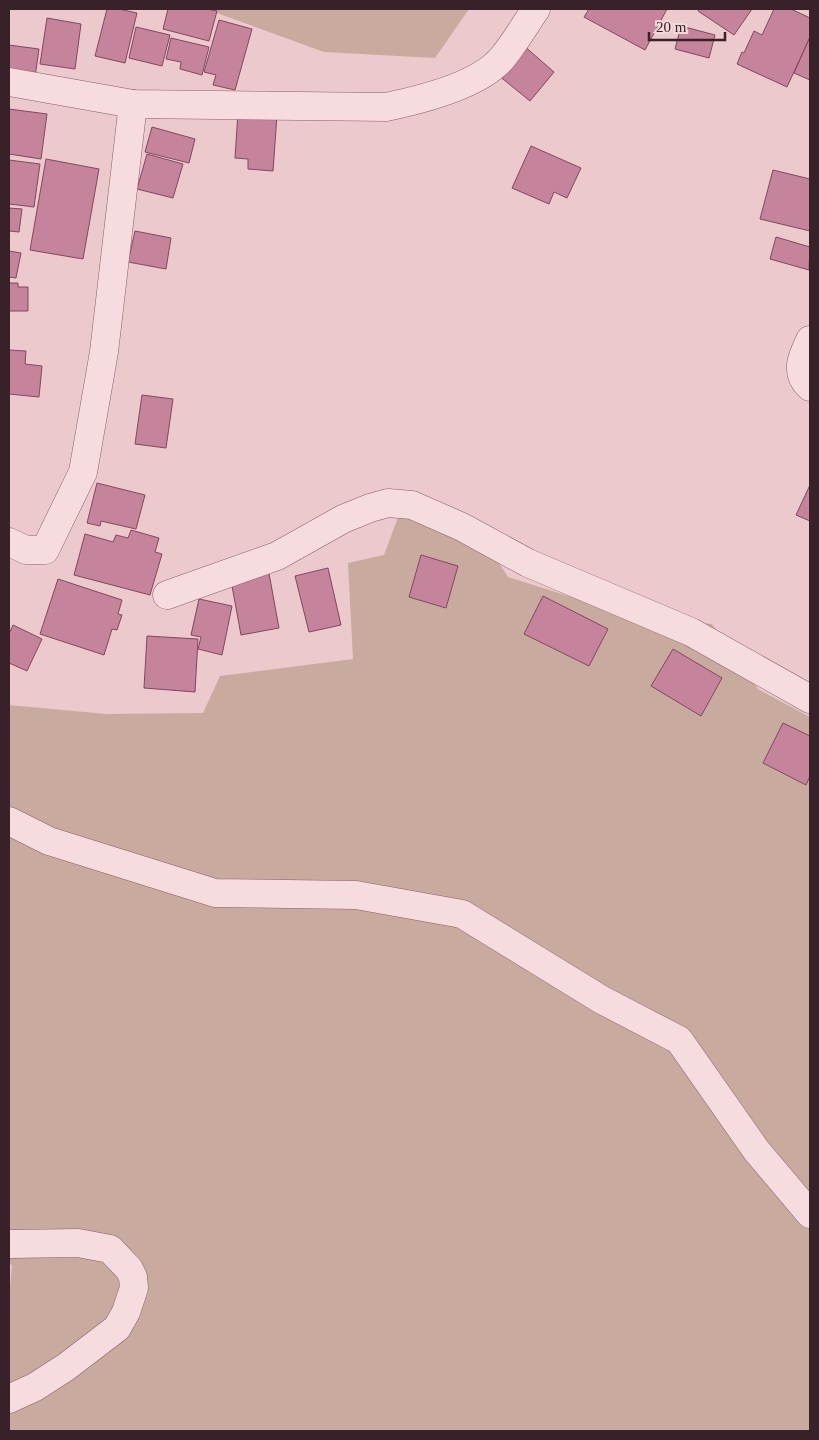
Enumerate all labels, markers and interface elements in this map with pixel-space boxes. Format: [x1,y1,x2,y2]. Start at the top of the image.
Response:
scale bar [649,10,725,42]
text: 20 m [656,19,687,35]

